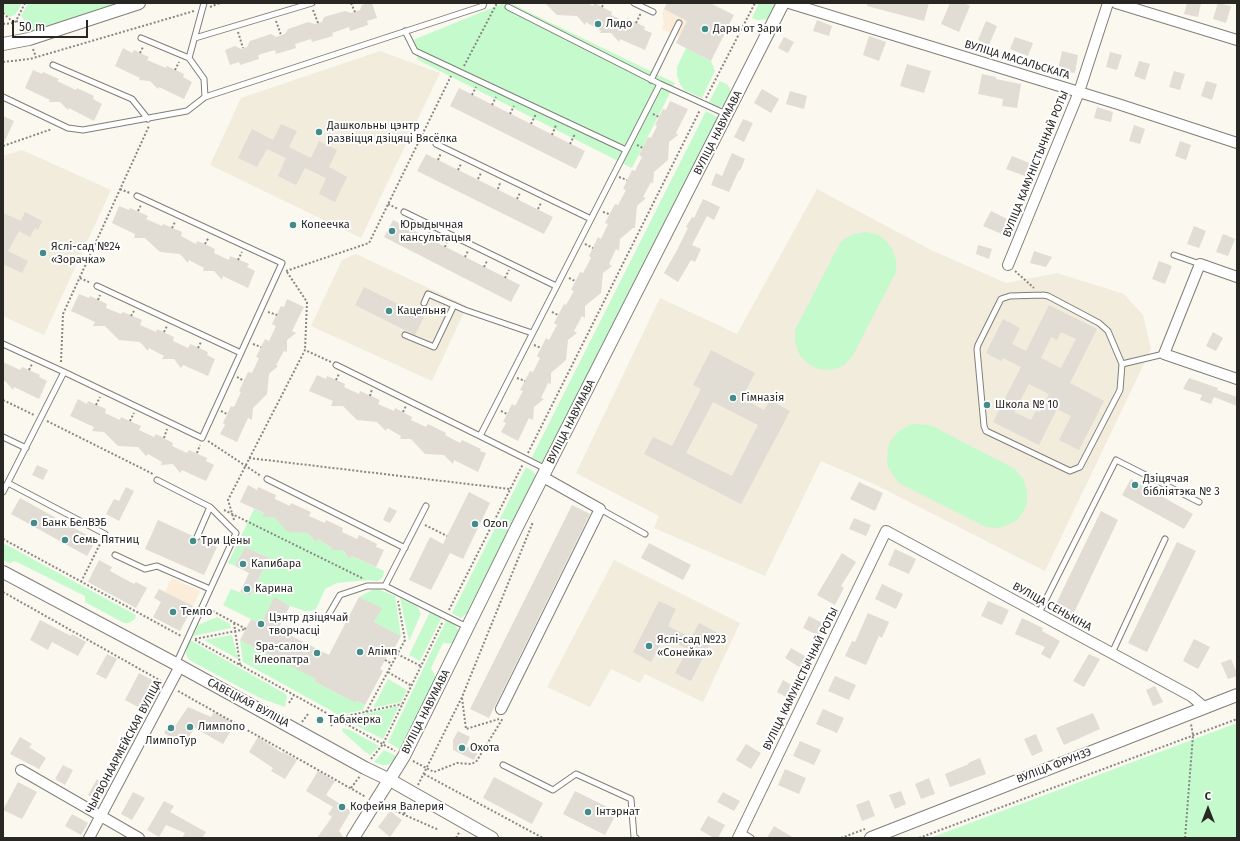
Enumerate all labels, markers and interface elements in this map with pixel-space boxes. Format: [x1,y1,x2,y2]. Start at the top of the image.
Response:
scale bar [14,12,90,38]
place label: Лидо [606,17,632,31]
marker: Лидо [593,19,603,29]
text: 50 m [19,20,45,34]
place label: Дары от Зари [713,22,782,36]
marker: Дары от Зари [700,24,710,34]
street label: ВУЛІЦА МАСАЛЬСКАГА [963,38,1071,82]
street label: ВУЛІЦА НАВУМАВА [691,89,745,177]
street label: ВУЛІЦА КАМУНІСТЫЧНАЙ РОТЫ [1000,89,1072,239]
place label: Дашкольны цэнтр развіцця дзіцяці Вясёлка [327,119,457,145]
marker: Дашкольны цэнтр развіцця дзіцяці Вясёлка [314,127,324,137]
place label: Копеечка [301,218,350,232]
place label: Юрыдычная кансультацыя [400,218,471,244]
marker: Копеечка [288,220,298,230]
marker: Юрыдычная кансультацыя [387,226,397,236]
place label: Яслі-сад №24 «Зорачка» [51,240,120,266]
marker: Яслі-сад №24 «Зорачка» [38,248,48,258]
place label: Кацельня [397,304,446,318]
marker: Кацельня [384,306,394,316]
street label: ВУЛІЦА НАВУМАВА [544,378,598,466]
place label: Гімназія [741,391,784,405]
marker: Гімназія [728,393,738,403]
place label: Школа № 10 [995,398,1058,412]
marker: Школа № 10 [982,400,992,410]
place label: Дзіцячая бібліятэка № 3 [1143,472,1220,498]
marker: Дзіцячая бібліятэка № 3 [1130,480,1140,490]
place label: Банк БелВЭБ [42,516,107,530]
place label: Ozon [483,517,508,531]
marker: Банк БелВЭБ [29,518,39,528]
marker: Ozon [470,519,480,529]
place label: Семь Пятниц [73,533,139,547]
place label: Три Цены [201,534,251,548]
marker: Семь Пятниц [60,535,70,545]
marker: Три Цены [188,536,198,546]
place label: Капибара [251,557,301,571]
marker: Капибара [238,559,248,569]
street label: ВУЛІЦА СЕНЬКІНА [1010,580,1094,634]
place label: Карина [255,582,293,596]
marker: Карина [242,584,252,594]
place label: Темпо [181,605,212,619]
street label: ВУЛІЦА КАМУНІСТЫЧНАЙ РОТЫ [761,605,841,753]
marker: Темпо [168,607,178,617]
place label: Цэнтр дзіцячай творчасці [269,611,348,637]
marker: Цэнтр дзіцячай творчасці [256,619,266,629]
place label: Яслі-сад №23 «Сонейка» [657,633,726,659]
place label: Spa-салон Клеопатра [254,640,309,666]
marker: Яслі-сад №23 «Сонейка» [644,641,654,651]
place label: Алімп [368,645,398,659]
marker: Алімп [355,647,365,657]
marker: Spa-салон Клеопатра [312,648,322,658]
street label: ВУЛІЦА НАВУМАВА [399,668,453,756]
street label: САВЕЦКАЯ ВУЛІЦА [205,676,291,730]
street label: ЧЫРВОНААРМЕЙСКАЯ ВУЛІЦА [83,678,165,816]
place label: Табакерка [328,713,381,727]
marker: Табакерка [315,715,325,725]
place label: Лимпопо [198,720,245,734]
marker: Лимпопо [185,722,195,732]
marker: ЛимпоТур [166,723,176,733]
place label: ЛимпоТур [145,734,197,748]
place label: Охота [470,741,499,755]
marker: Охота [457,743,467,753]
street label: ВУЛІЦА ФРУНЗЭ [1015,746,1093,786]
north arrow [1188,789,1228,829]
text: С [1205,790,1211,803]
place label: Кофейня Валерия [350,800,444,814]
marker: Кофейня Валерия [337,802,347,812]
place label: Інтэрнат [596,805,640,819]
marker: Інтэрнат [583,807,593,817]

